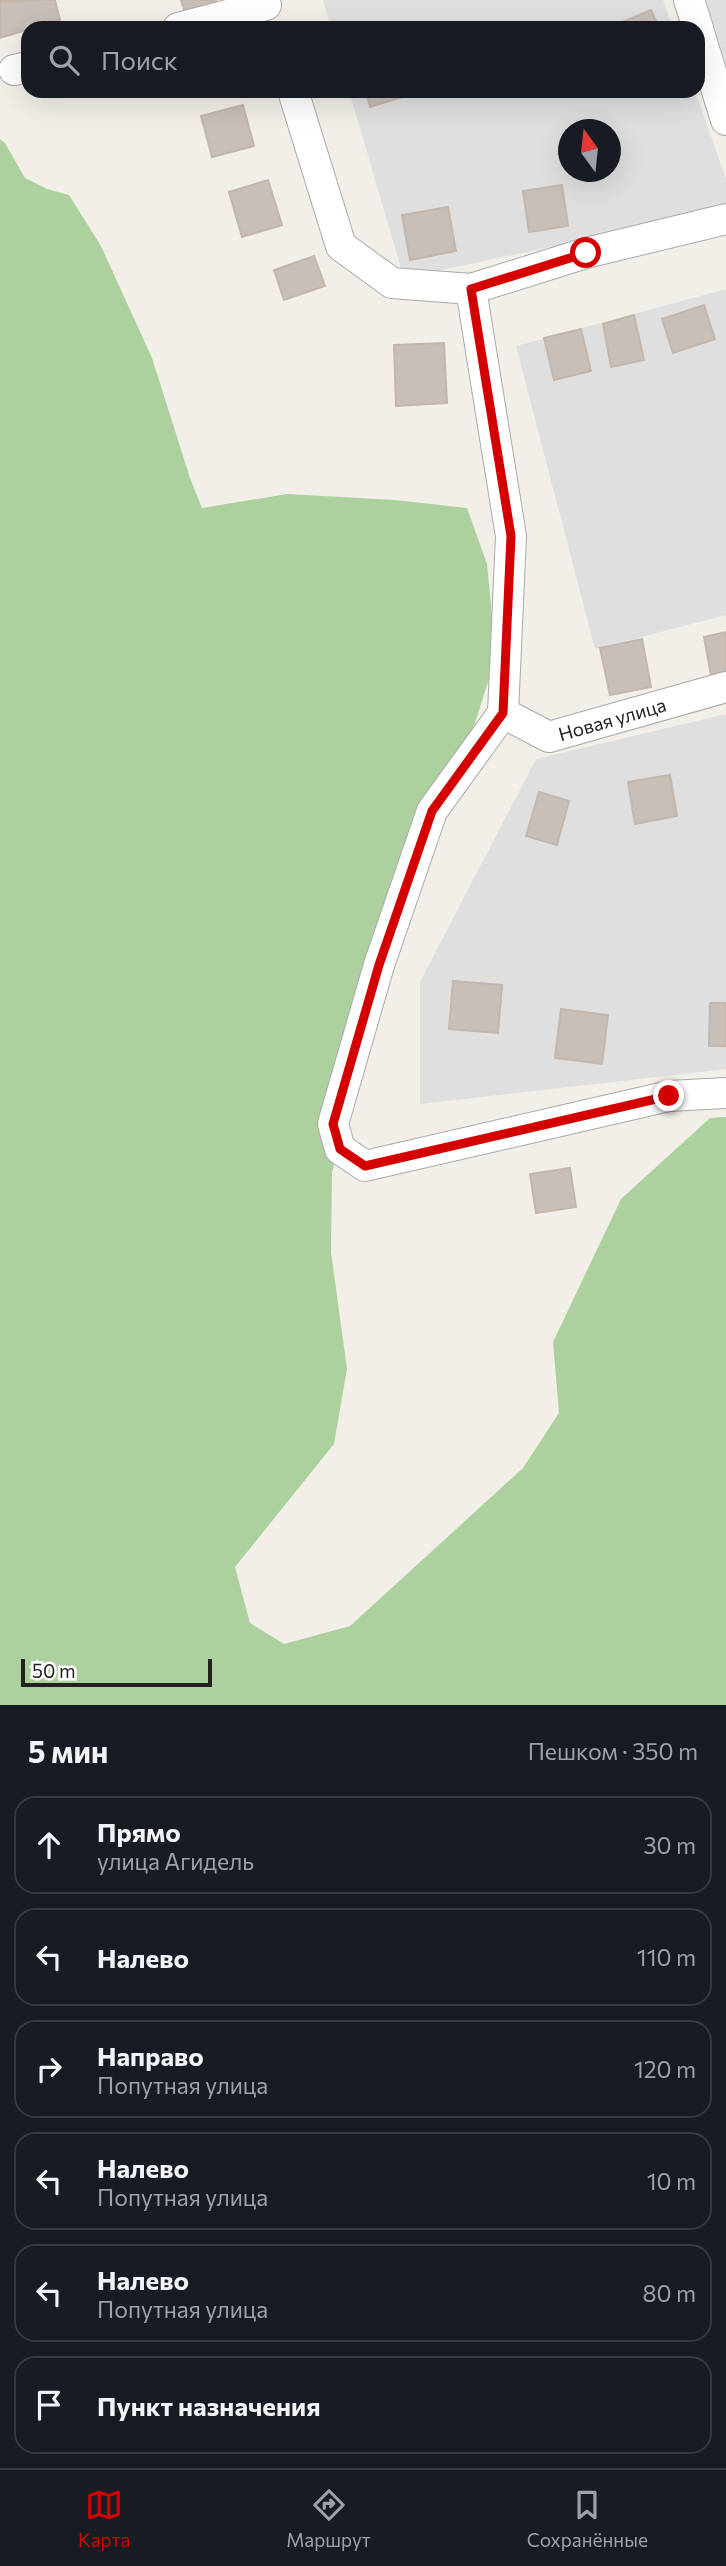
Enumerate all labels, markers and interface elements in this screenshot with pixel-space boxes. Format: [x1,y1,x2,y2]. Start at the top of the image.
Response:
search box [21,21,705,98]
icon: search [45,41,83,79]
text: Поиск [101,44,178,75]
north arrow [558,119,621,182]
route start [570,237,601,268]
street label: Новая улица [555,693,669,745]
route end [653,1080,684,1111]
scale bar [21,1656,212,1688]
text: 50 m [32,1659,76,1682]
text: 5 мин [28,1732,108,1769]
text: Пешком · 350 m [528,1737,698,1765]
text: Прямо [97,1816,181,1847]
icon: ahead [30,1826,68,1864]
text: 30 m [643,1831,696,1859]
text: улица Агидель [97,1847,254,1875]
icon: left [30,1938,68,1976]
text: Налево [97,1942,189,1973]
text: 110 m [637,1943,696,1971]
text: Направо [97,2040,204,2071]
icon: right [30,2050,68,2088]
text: 120 m [634,2055,696,2083]
text: Попутная улица [97,2071,268,2099]
text: Налево [97,2152,189,2183]
icon: left [30,2162,68,2200]
text: 10 m [647,2167,696,2195]
text: Попутная улица [97,2183,268,2211]
text: Налево [97,2264,189,2295]
icon: left [30,2274,68,2312]
text: 80 m [643,2279,696,2307]
text: Попутная улица [97,2295,268,2323]
icon: arrive [30,2386,68,2424]
text: Пункт назначения [97,2390,321,2421]
tab: Карта [78,2486,130,2551]
tab: Маршрут [286,2486,371,2551]
tab: Сохранённые [527,2486,648,2551]

